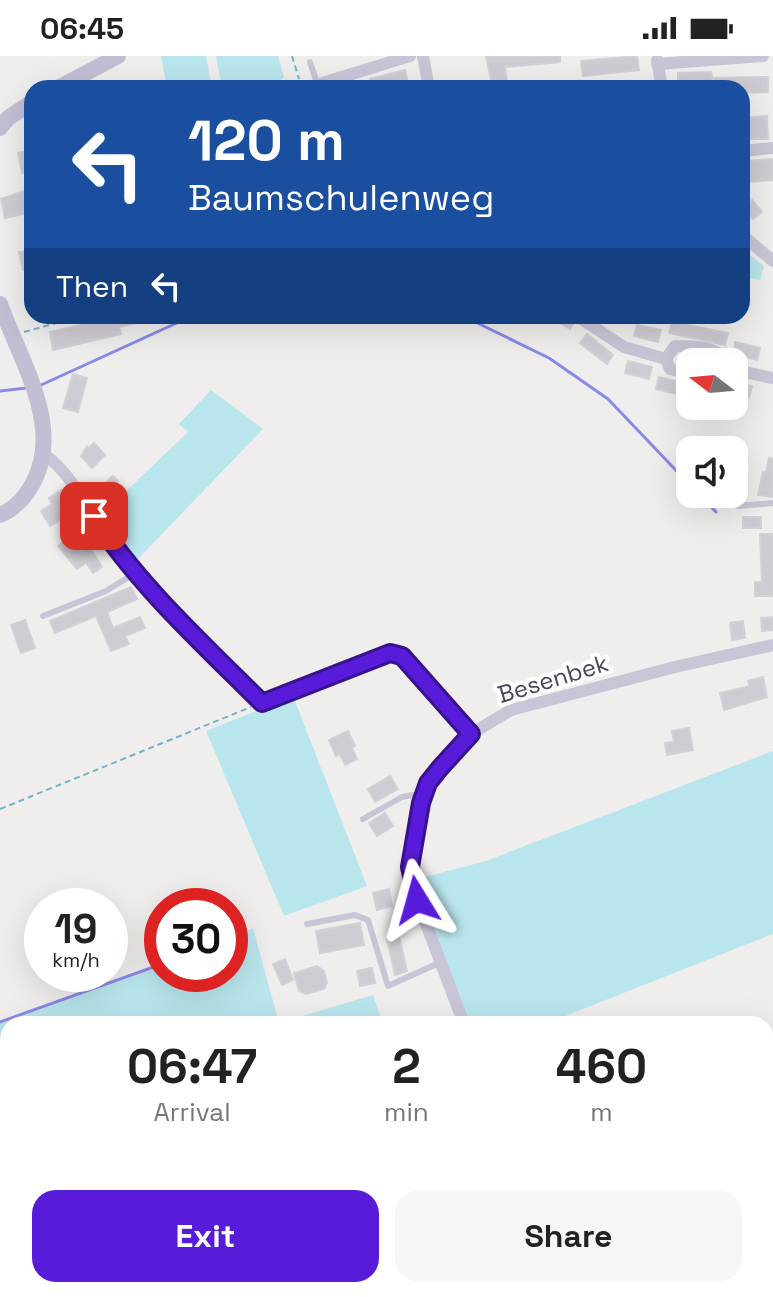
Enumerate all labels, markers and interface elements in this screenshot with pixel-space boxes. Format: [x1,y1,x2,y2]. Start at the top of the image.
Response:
text: 06:45 [40,9,124,48]
text: 120 m [188,105,345,176]
icon: left [56,112,160,216]
text: Baumschulenweg [188,175,494,221]
icon: left [144,264,188,308]
text: Then [56,267,128,306]
north arrow [676,348,748,420]
map controls [676,348,748,508]
button: sound [676,436,748,508]
pin [60,482,128,550]
icon: arrive [72,494,116,538]
street label: Besenbek [494,647,612,710]
position arrow [375,858,459,942]
speed limit sign: 30 [144,888,248,992]
text: 19 [55,904,97,955]
text: km/h [52,947,100,973]
text: 06:47 [127,1036,257,1097]
text: 2 [392,1036,421,1097]
text: 460 [556,1036,647,1097]
text: Arrival [153,1095,231,1129]
text: min [384,1095,429,1129]
text: m [590,1095,613,1129]
button: Exit [32,1190,379,1282]
button: Share [395,1190,742,1282]

